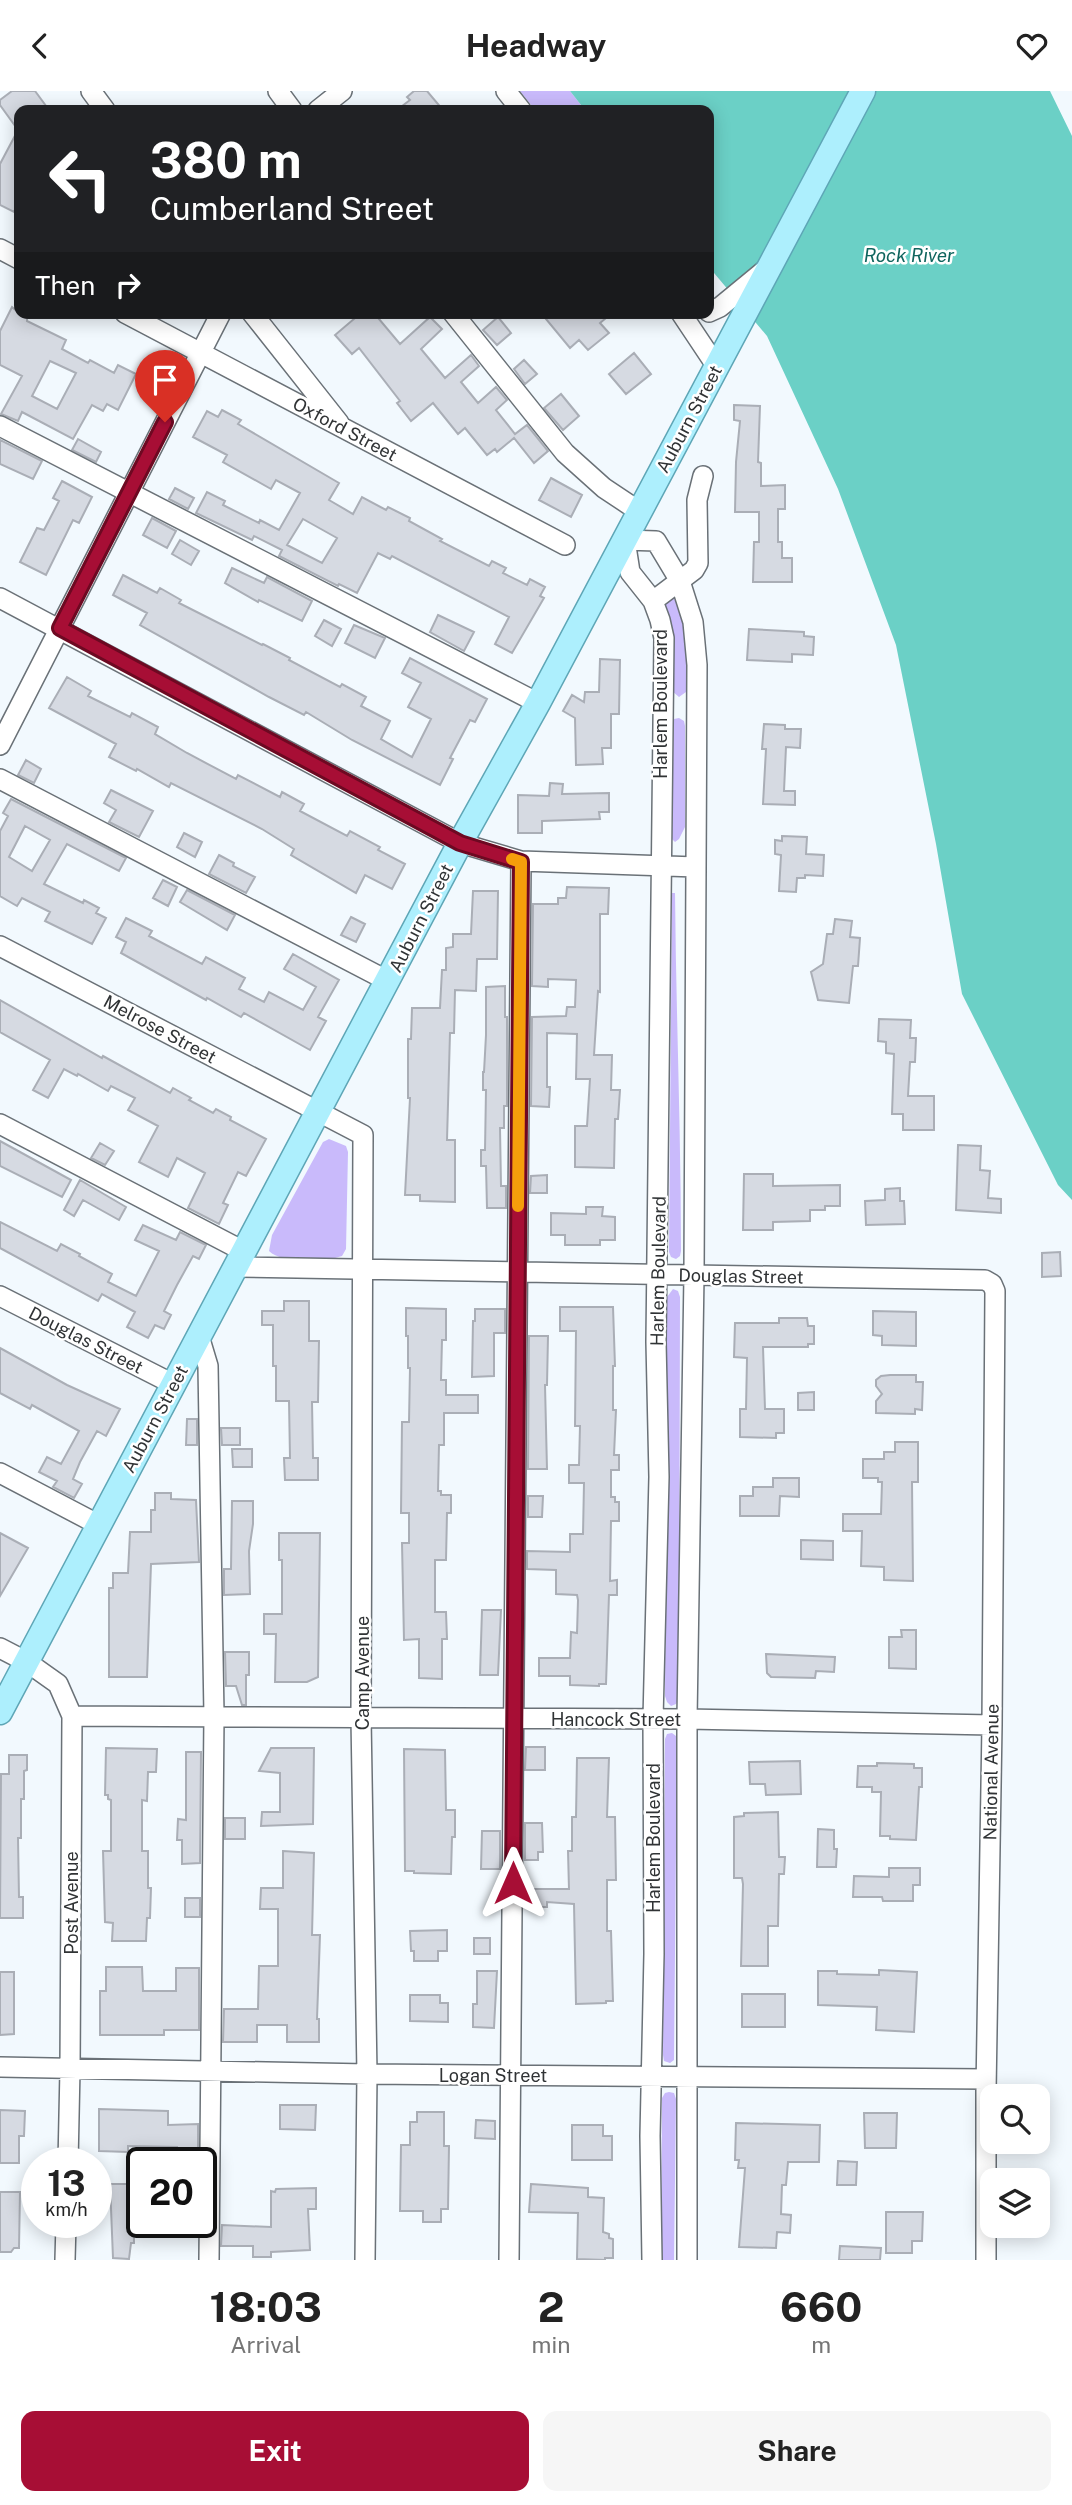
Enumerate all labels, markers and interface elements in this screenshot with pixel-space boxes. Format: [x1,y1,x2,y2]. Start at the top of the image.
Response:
icon: back [21,27,59,65]
text: Headway [466,27,606,64]
icon: heart [1013,27,1051,65]
text: 380 m [150,131,302,189]
icon: left [35,133,126,224]
text: Cumberland Street [150,190,434,227]
water label: Rock River [864,244,955,266]
icon: right [109,266,147,304]
text: Then [35,270,95,301]
pin [135,350,195,422]
icon: arrive [146,361,184,399]
street label: Auburn Street [652,362,726,476]
street label: Oxford Street [289,393,401,465]
street label: Harlem Boulevard [650,629,671,779]
street label: Auburn Street [385,860,457,976]
street label: Melrose Street [100,990,220,1068]
street label: Harlem Boulevard [646,1196,670,1346]
street label: Douglas Street [678,1264,804,1288]
street label: Douglas Street [25,1302,147,1378]
street label: Auburn Street [118,1362,192,1476]
street label: Camp Avenue [352,1616,373,1730]
street label: National Avenue [979,1703,1003,1841]
street label: Hancock Street [551,1709,681,1730]
street label: Harlem Boulevard [643,1763,664,1913]
position arrow [476,1846,550,1920]
street label: Post Avenue [61,1851,82,1955]
street label: Logan Street [439,2065,547,2086]
map controls [980,2084,1050,2238]
button: search [980,2084,1050,2154]
speed limit sign: 20 [126,2147,217,2238]
text: 13 [47,2163,86,2204]
button: layers [980,2168,1050,2238]
text: km/h [45,2199,88,2220]
text: 18:03 [210,2282,322,2331]
text: 2 [538,2282,564,2331]
text: 660 [780,2282,862,2331]
text: Arrival [230,2331,301,2358]
text: min [532,2331,571,2358]
text: m [811,2331,831,2358]
button: Exit [21,2411,529,2491]
button: Share [543,2411,1051,2491]

